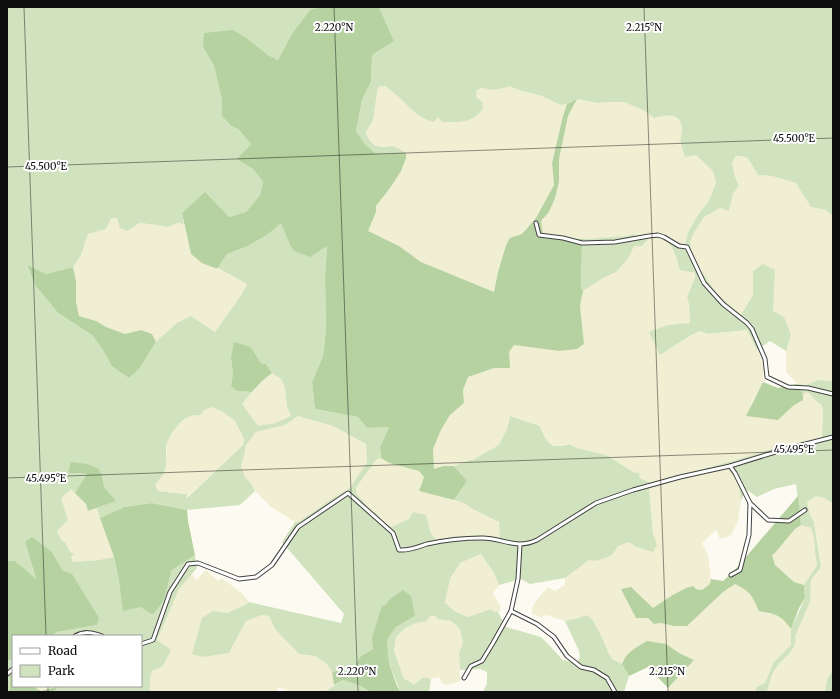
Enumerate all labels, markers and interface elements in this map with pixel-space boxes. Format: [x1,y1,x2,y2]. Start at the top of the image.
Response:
text: 2.220°N [315,21,353,34]
text: 2.215°N [626,21,662,34]
text: 45.500°E [773,132,816,145]
text: 45.500°E [25,160,68,173]
text: 45.495°E [774,443,815,456]
text: 45.495°E [26,472,67,485]
legend [12,635,142,687]
text: Road [48,643,77,658]
text: Park [48,663,75,678]
text: 2.220°N [338,665,376,678]
text: 2.215°N [649,665,685,678]

